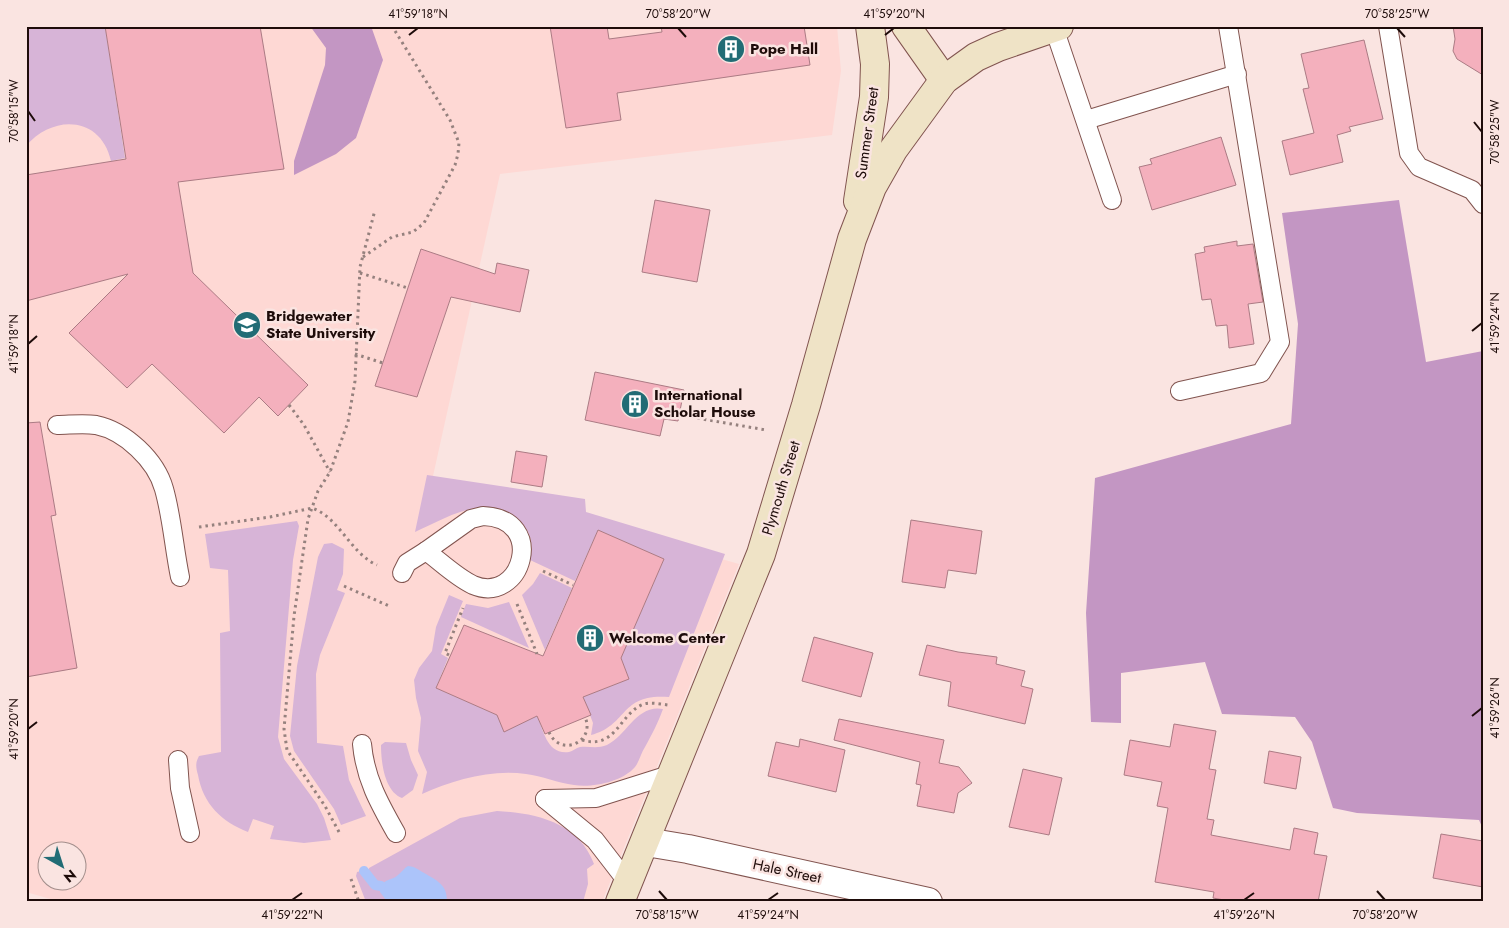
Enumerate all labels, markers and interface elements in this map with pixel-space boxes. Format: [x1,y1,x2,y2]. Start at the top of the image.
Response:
text: 41°59'18"N [388,5,448,23]
text: 70°58'20"W [645,5,711,23]
text: 41°59'20"N [863,5,925,23]
text: 70°58'25"W [1365,5,1429,23]
building icon: Pope Hall [716,34,746,64]
place label: Pope Hall [750,38,818,60]
text: 70°58'15"W [5,79,23,143]
street label: Summer Street [850,85,884,180]
text: 70°58'25"W [1486,100,1504,164]
text: 41°59'24"N [1486,292,1504,354]
place label: Bridgewater State University [266,305,376,344]
school or university icon: Bridgewater State University [232,310,262,340]
text: 41°59'18"N [5,314,23,374]
place label: International Scholar House [654,384,756,423]
building icon: International Scholar House [620,389,650,419]
street label: Plymouth Street [756,438,806,538]
building icon: Welcome Center [575,623,605,653]
place label: Welcome Center [609,627,726,649]
text: 41°59'26"N [1486,677,1504,739]
text: 41°59'20"N [5,698,23,760]
north arrow [38,840,88,890]
street label: Hale Street [751,853,824,889]
text: N [60,865,81,887]
text: 41°59'22"N [261,906,323,924]
text: 70°58'15"W [635,906,699,924]
text: 41°59'24"N [737,906,799,924]
text: 41°59'26"N [1213,906,1275,924]
text: 70°58'20"W [1352,906,1418,924]

